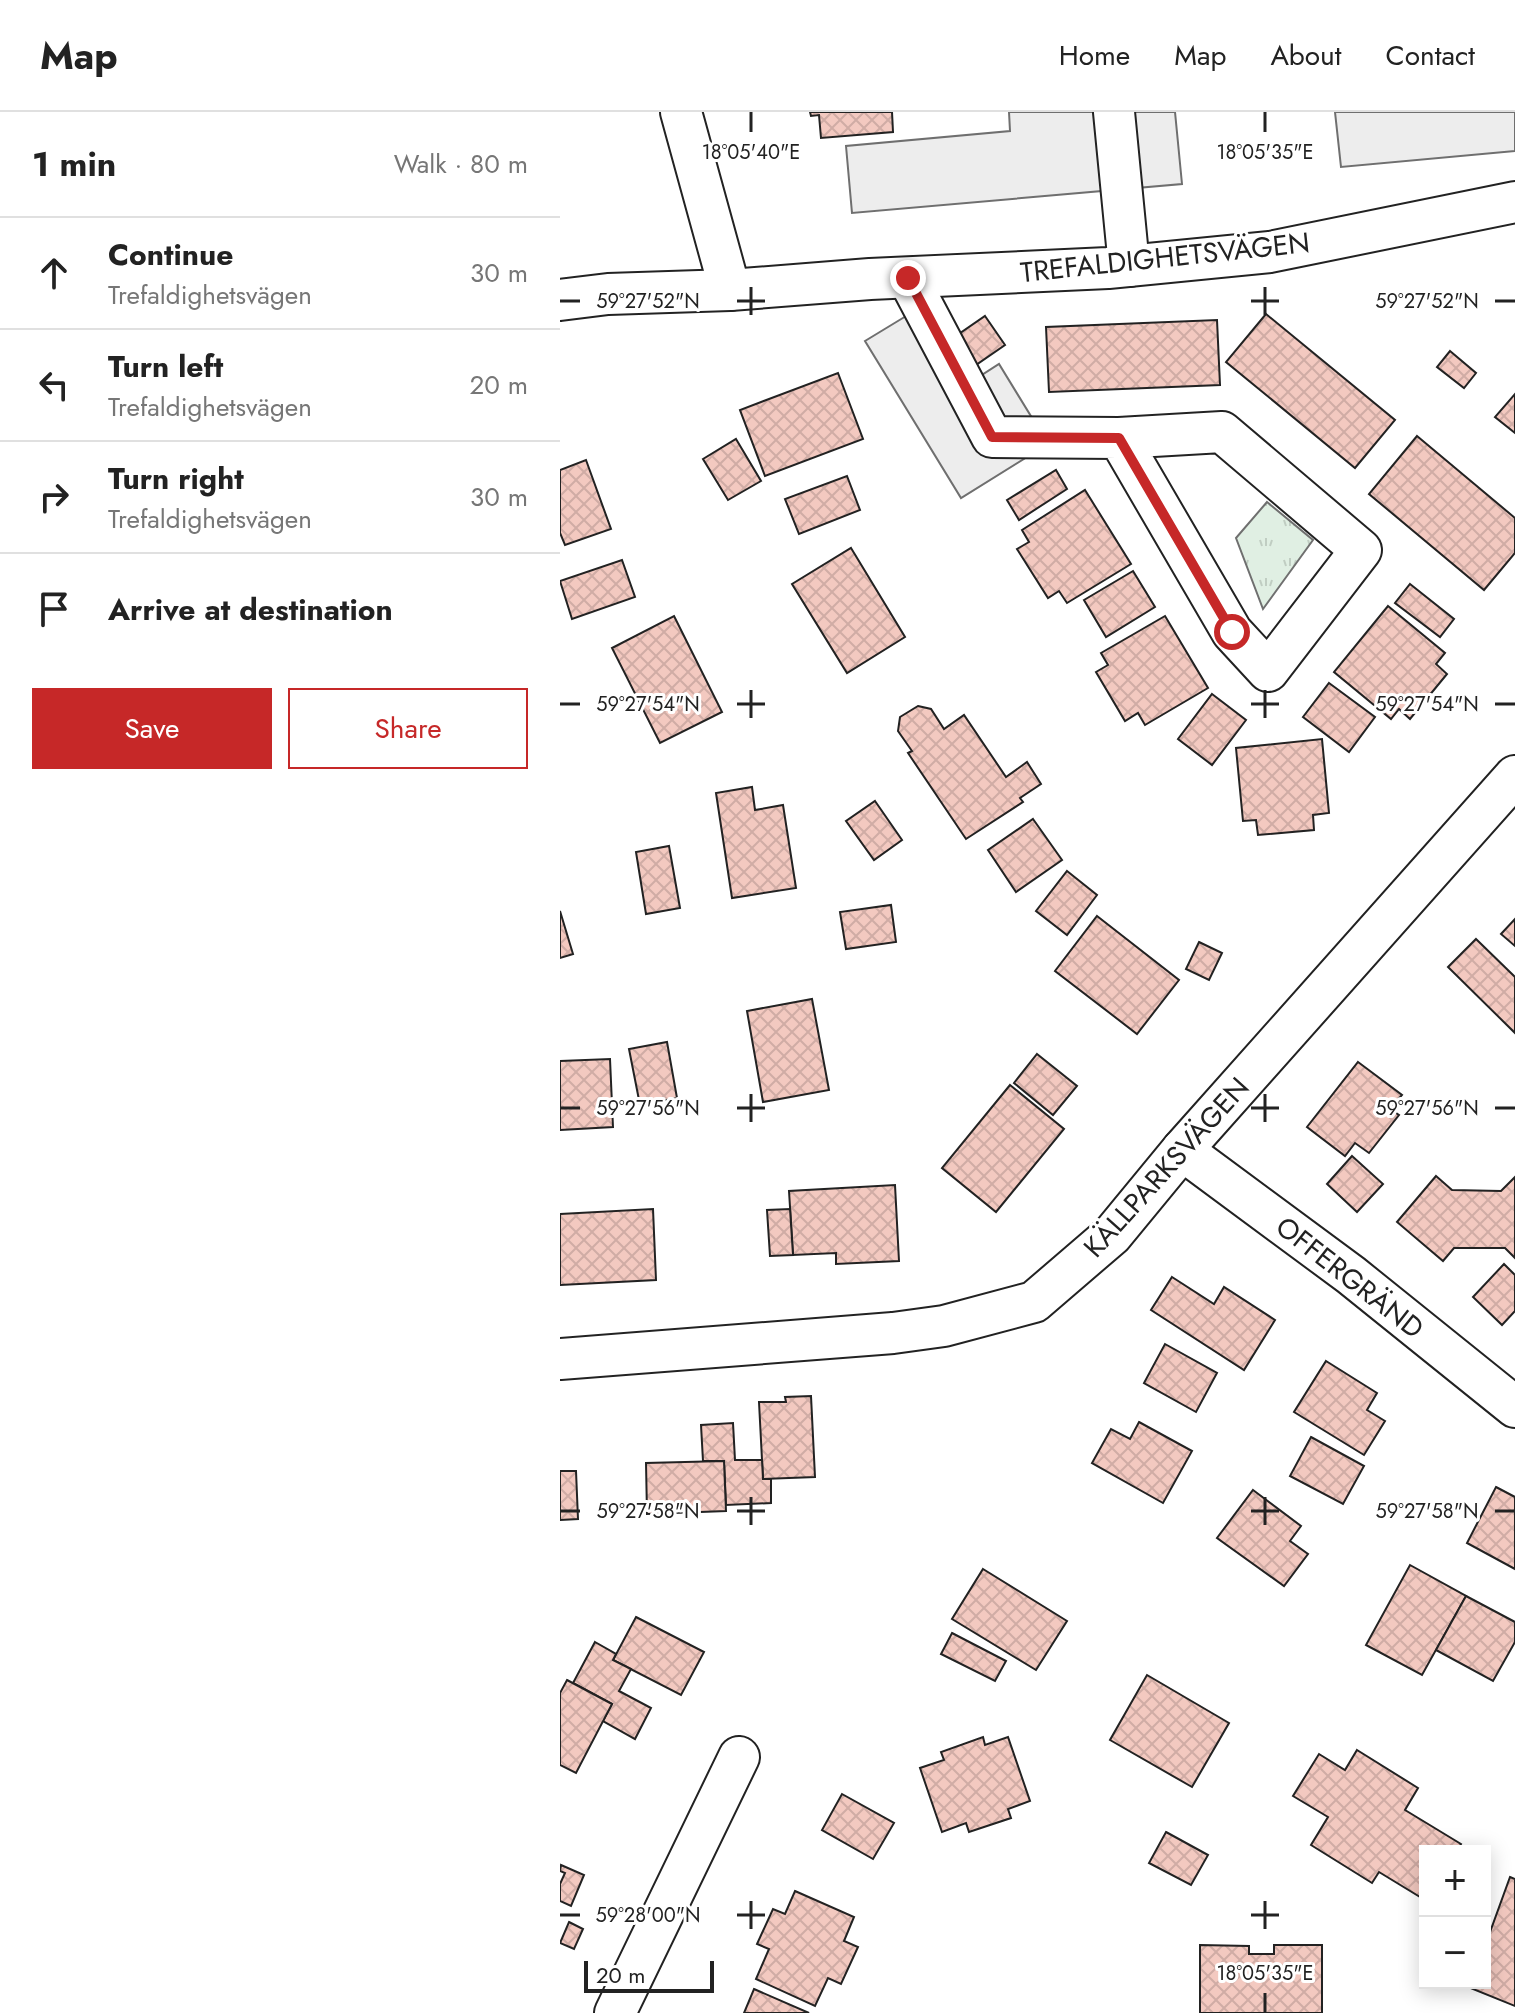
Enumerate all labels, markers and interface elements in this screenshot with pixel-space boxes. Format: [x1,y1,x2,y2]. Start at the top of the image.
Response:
text: Map [40,28,118,83]
text: Home [1059,35,1130,76]
text: Map [1174,35,1226,76]
text: About [1270,35,1342,76]
text: Contact [1386,35,1475,76]
text: 18°05'40"E [702,138,800,167]
text: 18°05'35"E [1217,138,1313,167]
text: 1 min [32,140,116,189]
text: Walk · 80 m [394,145,528,183]
street label: TREFALDIGHETSVÄGEN [1018,222,1312,293]
text: Continue [108,233,234,276]
icon: ahead [32,251,76,295]
text: 30 m [470,254,528,292]
route end [890,260,926,296]
text: Trefaldighetsvägen [108,276,312,314]
text: 59°27'52"N [596,287,700,316]
text: 59°27'52"N [1375,287,1479,316]
text: Turn left [108,345,223,388]
icon: left [32,363,76,407]
text: 20 m [470,366,528,404]
text: Trefaldighetsvägen [108,388,312,426]
text: Turn right [108,457,244,500]
icon: right [32,475,76,519]
text: 30 m [470,478,528,516]
text: Trefaldighetsvägen [108,500,312,538]
icon: arrive [32,587,76,631]
text: Arrive at destination [108,588,393,631]
route start [1214,614,1250,650]
button: Save [32,688,272,769]
button: Share [288,688,528,769]
text: 59°27'54"N [596,690,700,719]
text: 59°27'54"N [1375,690,1479,719]
street label: KÄLLPARKSVÄGEN [1074,1068,1259,1267]
text: 59°27'56"N [596,1094,700,1123]
text: 59°27'56"N [1375,1094,1479,1123]
street label: OFFERGRÄND [1267,1207,1432,1348]
text: 59°27'58"N [597,1497,699,1526]
text: 59°27'58"N [1376,1497,1478,1526]
map controls [1419,1845,1491,1989]
button: + [1419,1845,1491,1917]
text: 59°28'00"N [595,1901,701,1930]
button: − [1419,1917,1491,1989]
scale bar [584,1957,714,1993]
text: 20 m [596,1959,645,1991]
text: 18°05'35"E [1217,1959,1313,1988]

